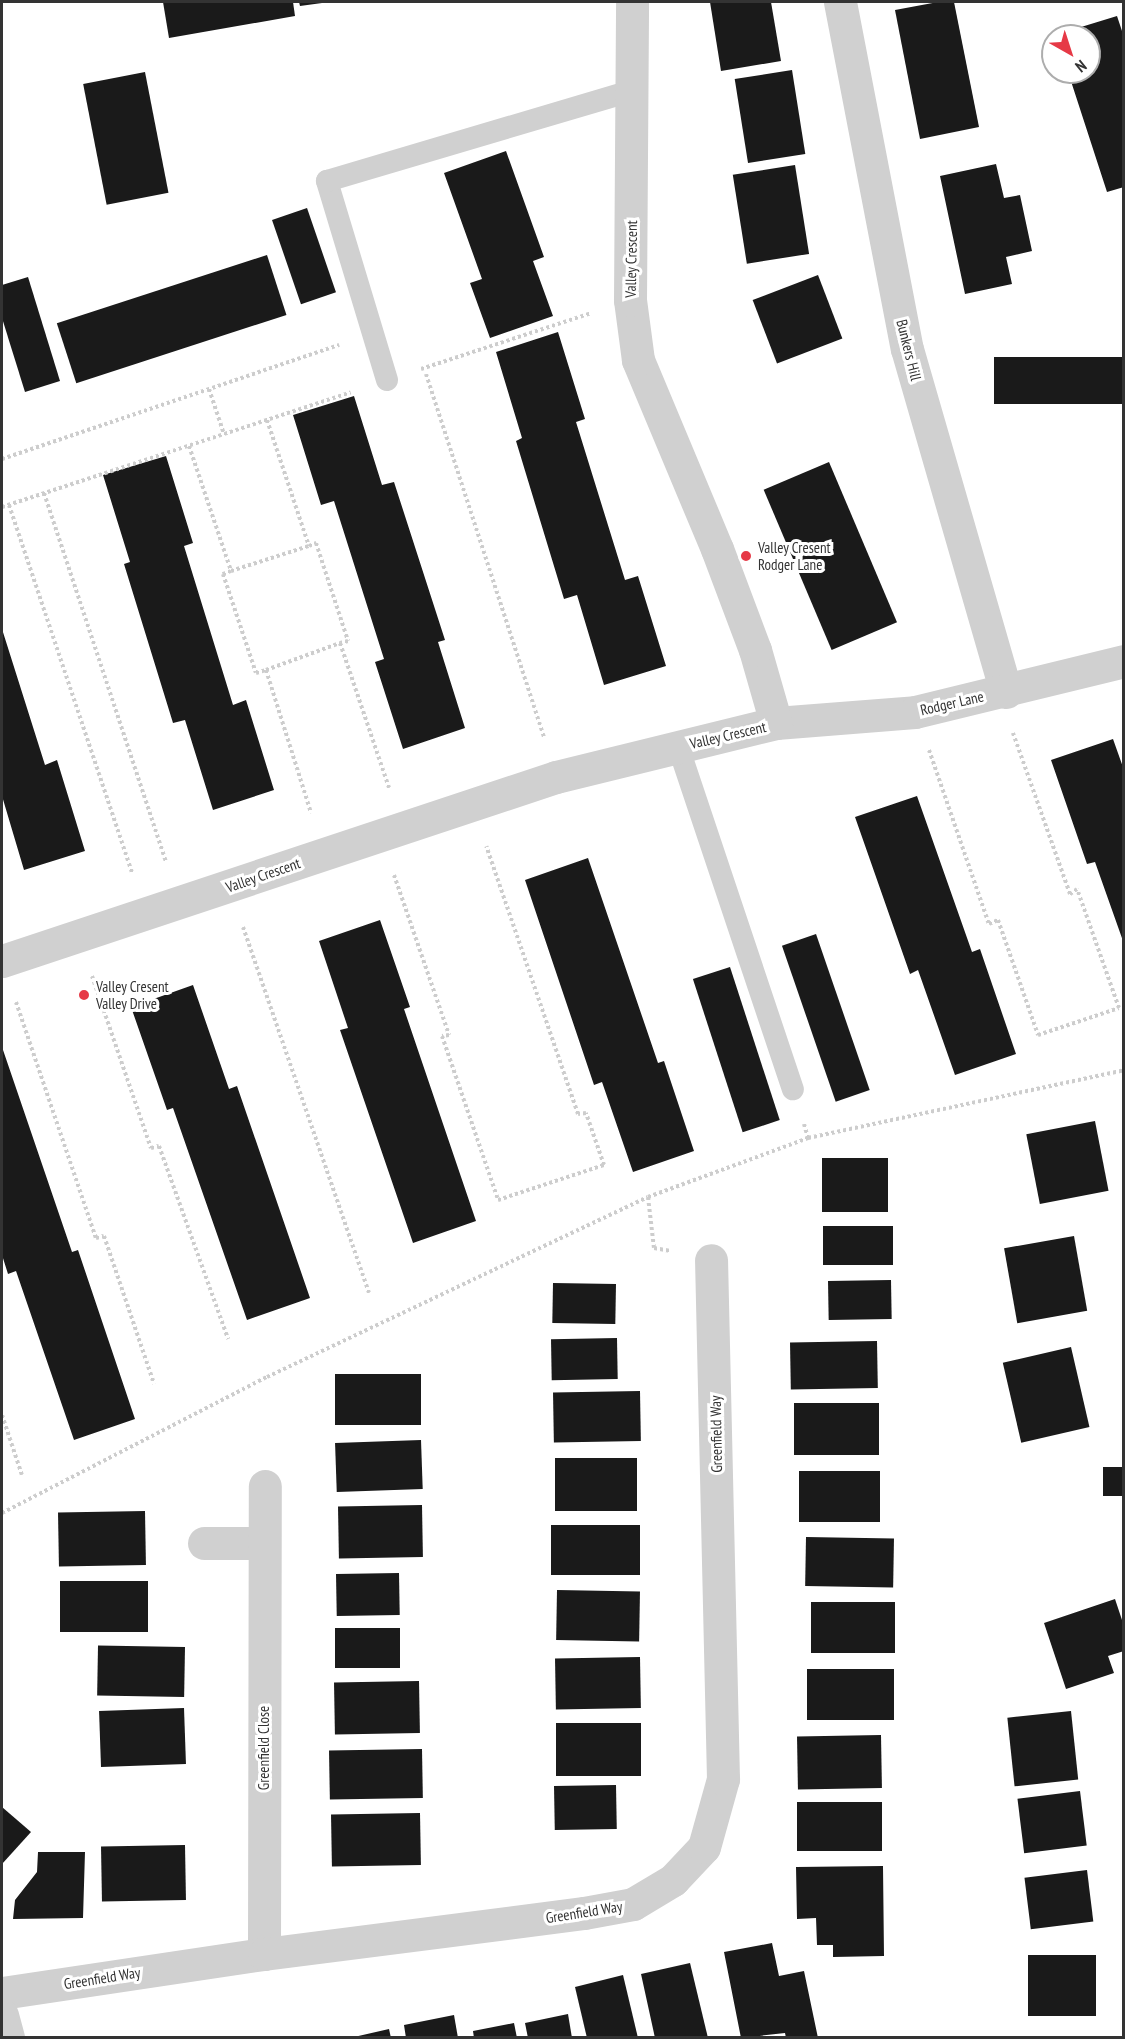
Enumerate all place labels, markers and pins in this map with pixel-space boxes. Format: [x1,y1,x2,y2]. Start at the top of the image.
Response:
place label: Valley Cresent Rodger Lane [758,538,831,573]
marker: Valley Cresent Rodger Lane [739,549,753,563]
place label: Valley Cresent Valley Drive [96,977,169,1012]
marker: Valley Cresent Valley Drive [77,988,91,1002]

